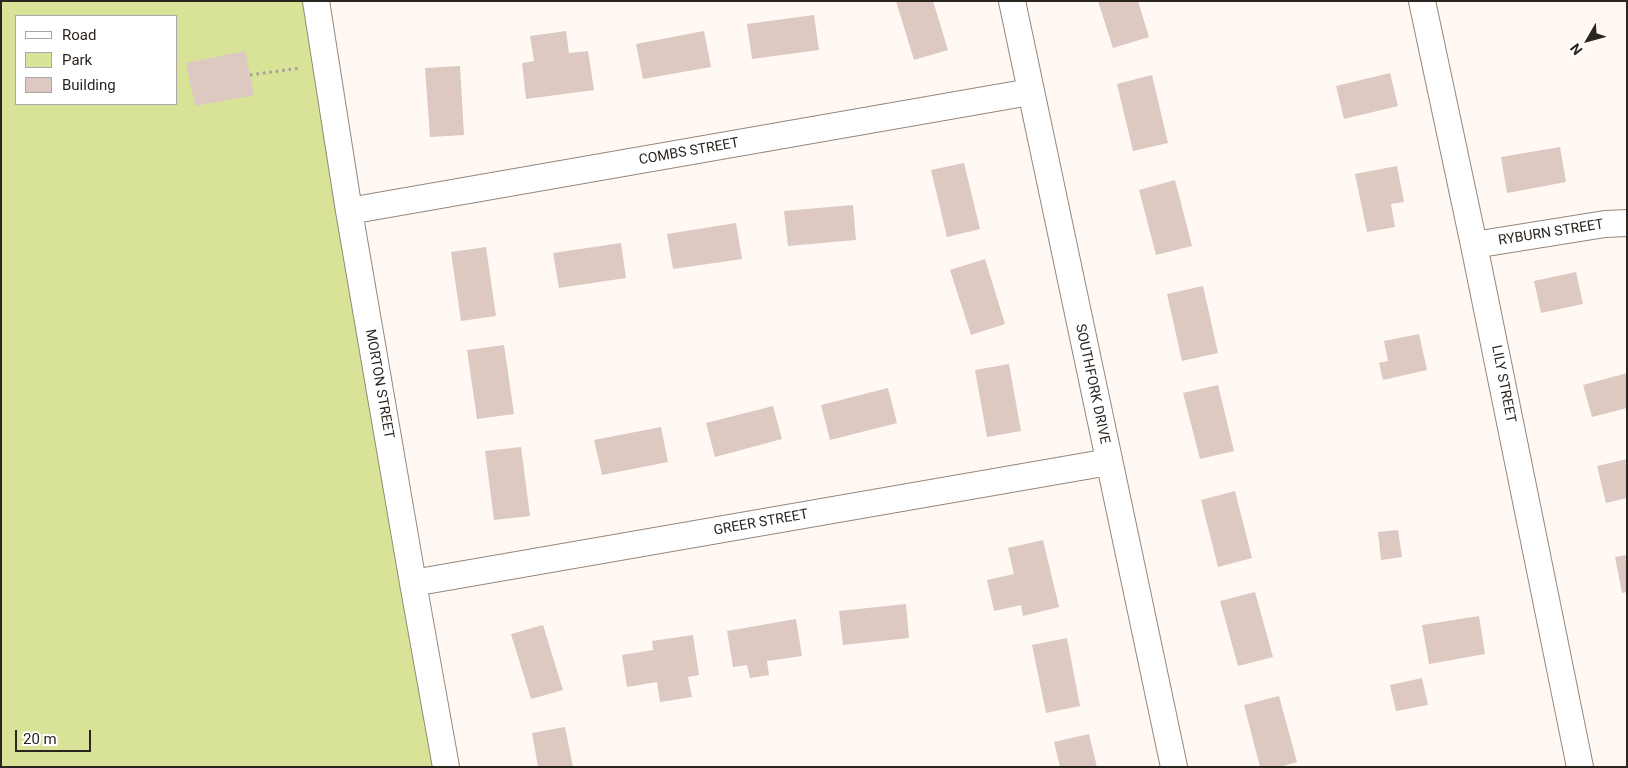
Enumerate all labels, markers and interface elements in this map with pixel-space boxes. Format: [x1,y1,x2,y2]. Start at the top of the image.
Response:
legend [15,15,178,105]
north arrow [1563,15,1613,65]
text: Road [62,26,96,44]
text: N [1567,40,1586,58]
text: Park [62,51,92,69]
text: Building [62,76,116,94]
street label: COMBS STREET [638,135,740,169]
street label: RYBURN STREET [1497,216,1605,250]
street label: SOUTHFORK DRIVE [1071,323,1113,445]
street label: MORTON STREET [361,328,397,440]
street label: LILY STREET [1487,344,1519,424]
street label: GREER STREET [712,506,810,540]
scale bar [18,720,94,752]
text: 20 m [23,730,57,748]

